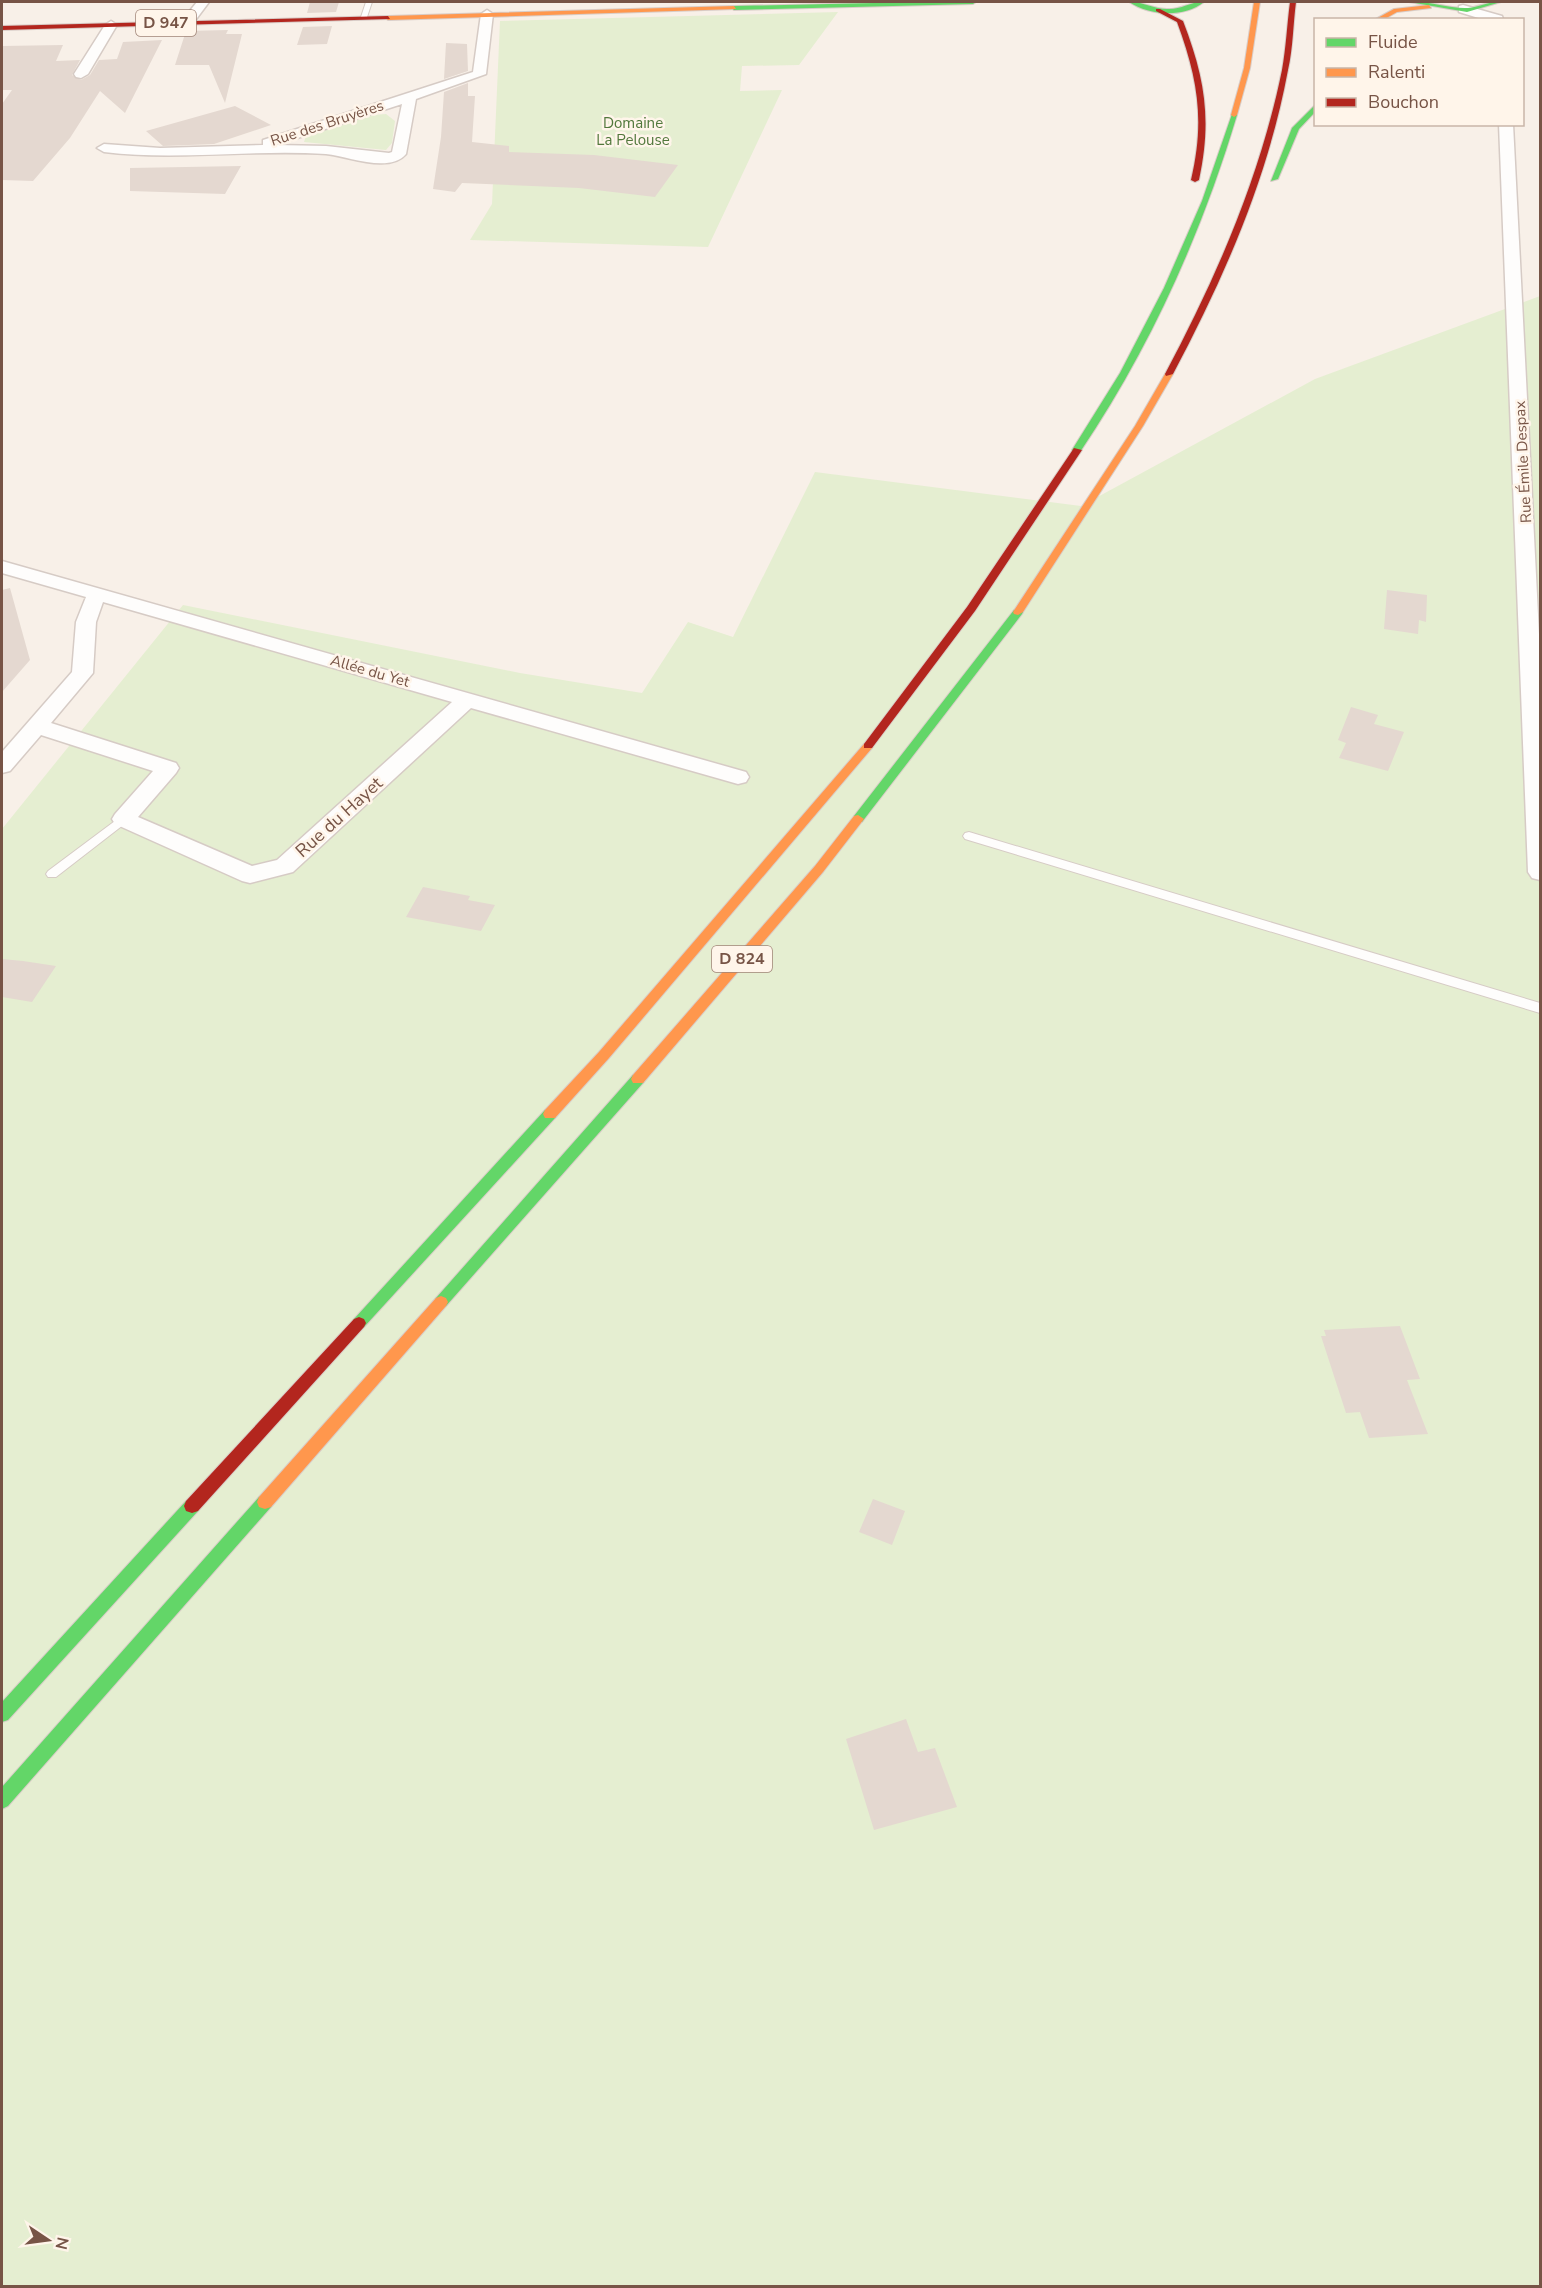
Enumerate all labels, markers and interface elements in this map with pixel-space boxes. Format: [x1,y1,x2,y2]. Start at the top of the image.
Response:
road number: D 947 [136,10,196,36]
legend [1314,18,1524,126]
text: Fluide [1368,30,1418,54]
text: Ralenti [1368,60,1425,84]
text: Bouchon [1368,90,1439,114]
street label: Rue des Bruyères [268,95,386,151]
park label: Domaine La Pelouse [596,113,670,150]
street label: Rue Émile Despax [1510,400,1536,524]
street label: Allée du Yet [328,650,413,692]
street label: Rue du Hayet [290,771,388,863]
road number: D 824 [712,946,772,972]
north arrow [18,2210,78,2270]
text: N [50,2235,74,2251]

